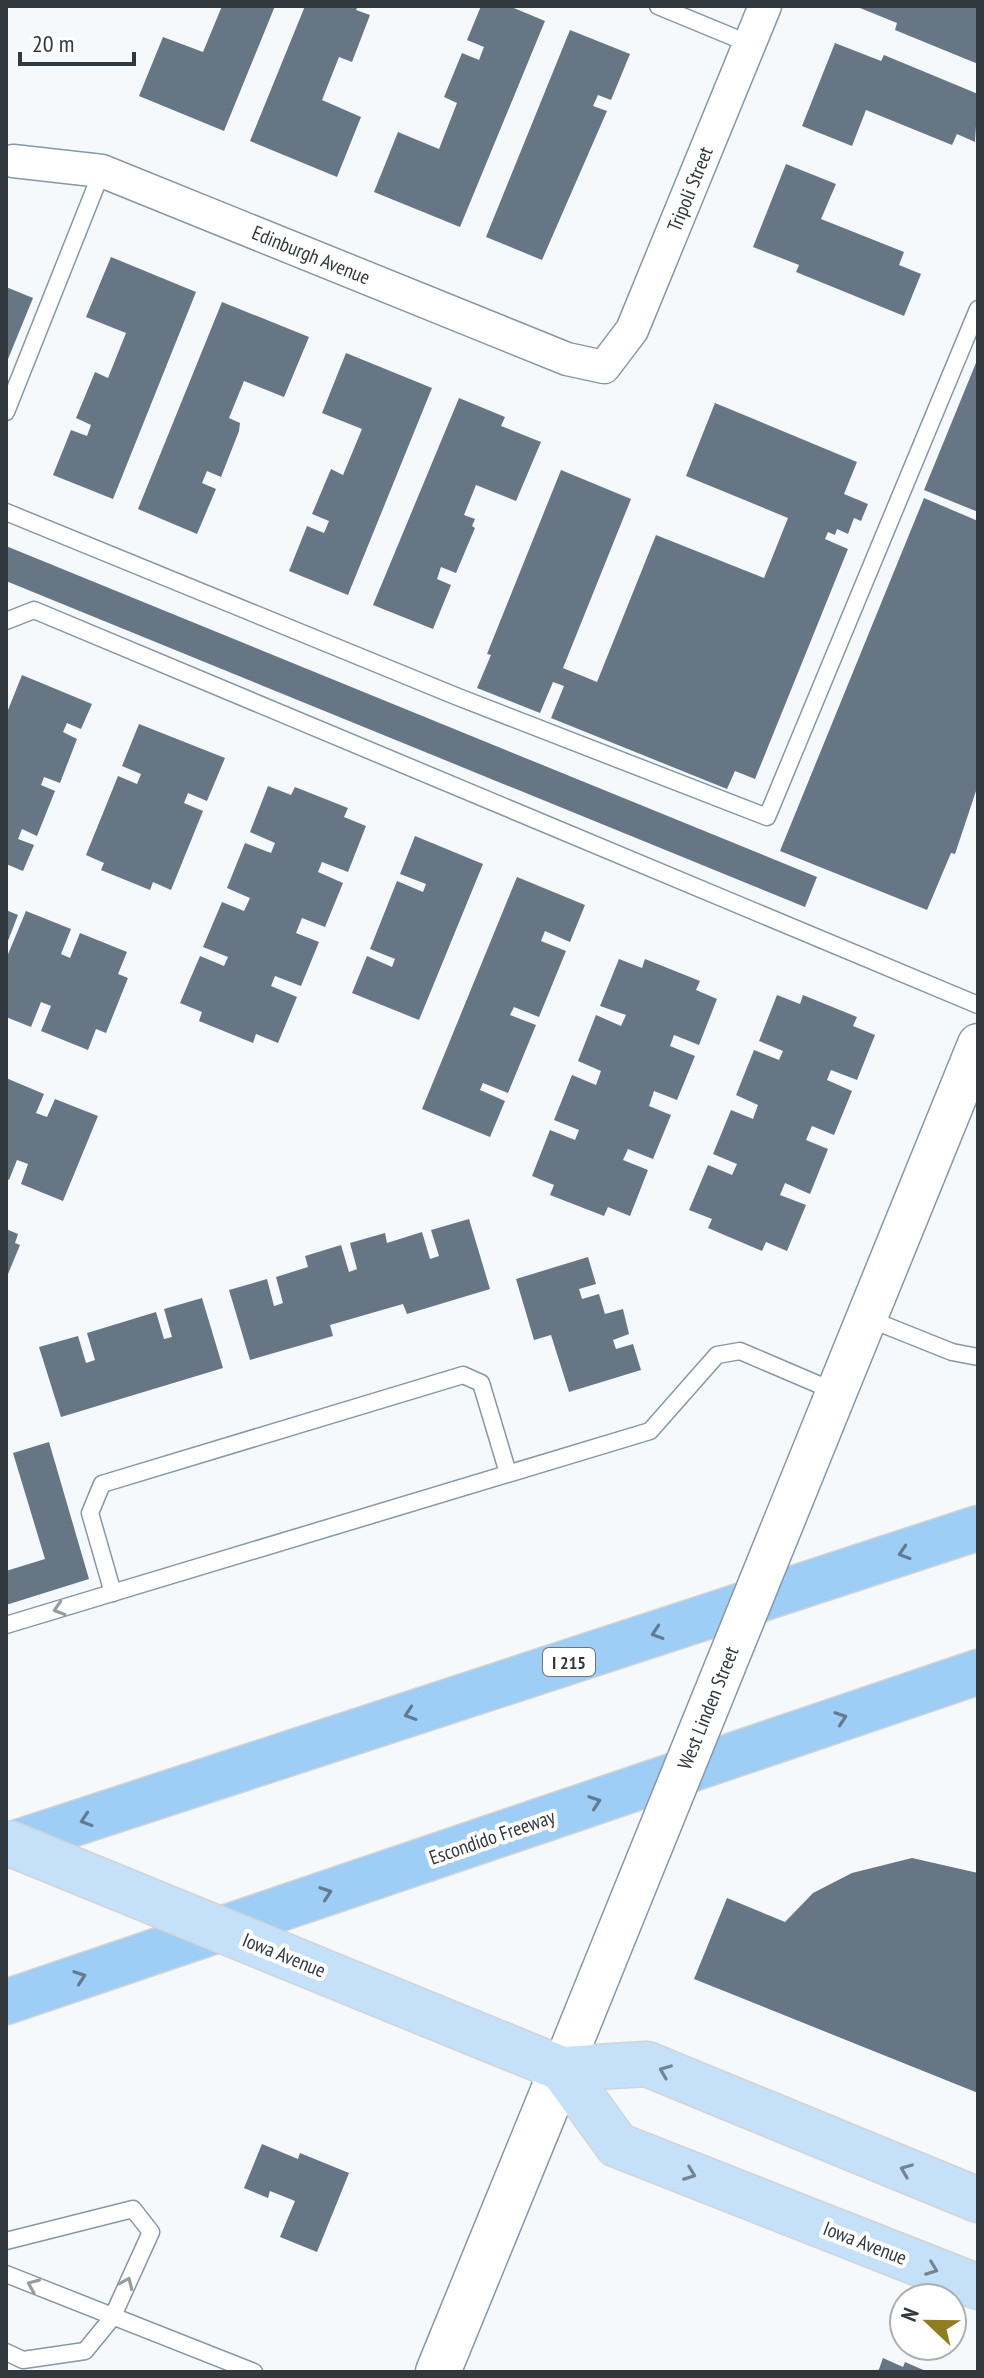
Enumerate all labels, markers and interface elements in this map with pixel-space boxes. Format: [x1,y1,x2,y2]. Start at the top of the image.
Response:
scale bar [20,16,134,66]
text: 20 m [32,28,74,59]
street label: Tripoli Street [661,142,719,235]
street label: Edinburgh Avenue [248,220,374,290]
one-way arrow [898,1543,912,1559]
one-way arrow [53,1600,67,1616]
one-way arrow [650,1624,664,1640]
street label: West Linden Street [672,1642,745,1773]
road number: I 215 [543,1648,595,1676]
one-way arrow [403,1705,417,1721]
one-way arrow [833,1712,847,1728]
one-way arrow [587,1795,601,1811]
street label: Escondido Freeway [426,1803,559,1871]
one-way arrow [80,1811,94,1827]
one-way arrow [318,1887,332,1903]
street label: Iowa Avenue [239,1927,329,1983]
one-way arrow [72,1970,86,1986]
one-way arrow [659,2065,673,2081]
one-way arrow [900,2163,914,2180]
one-way arrow [682,2164,696,2181]
street label: Iowa Avenue [820,2215,910,2271]
one-way arrow [924,2259,938,2276]
one-way arrow [118,2277,134,2291]
one-way arrow [27,2279,41,2295]
north arrow [888,2282,968,2362]
text: N [894,2304,925,2325]

